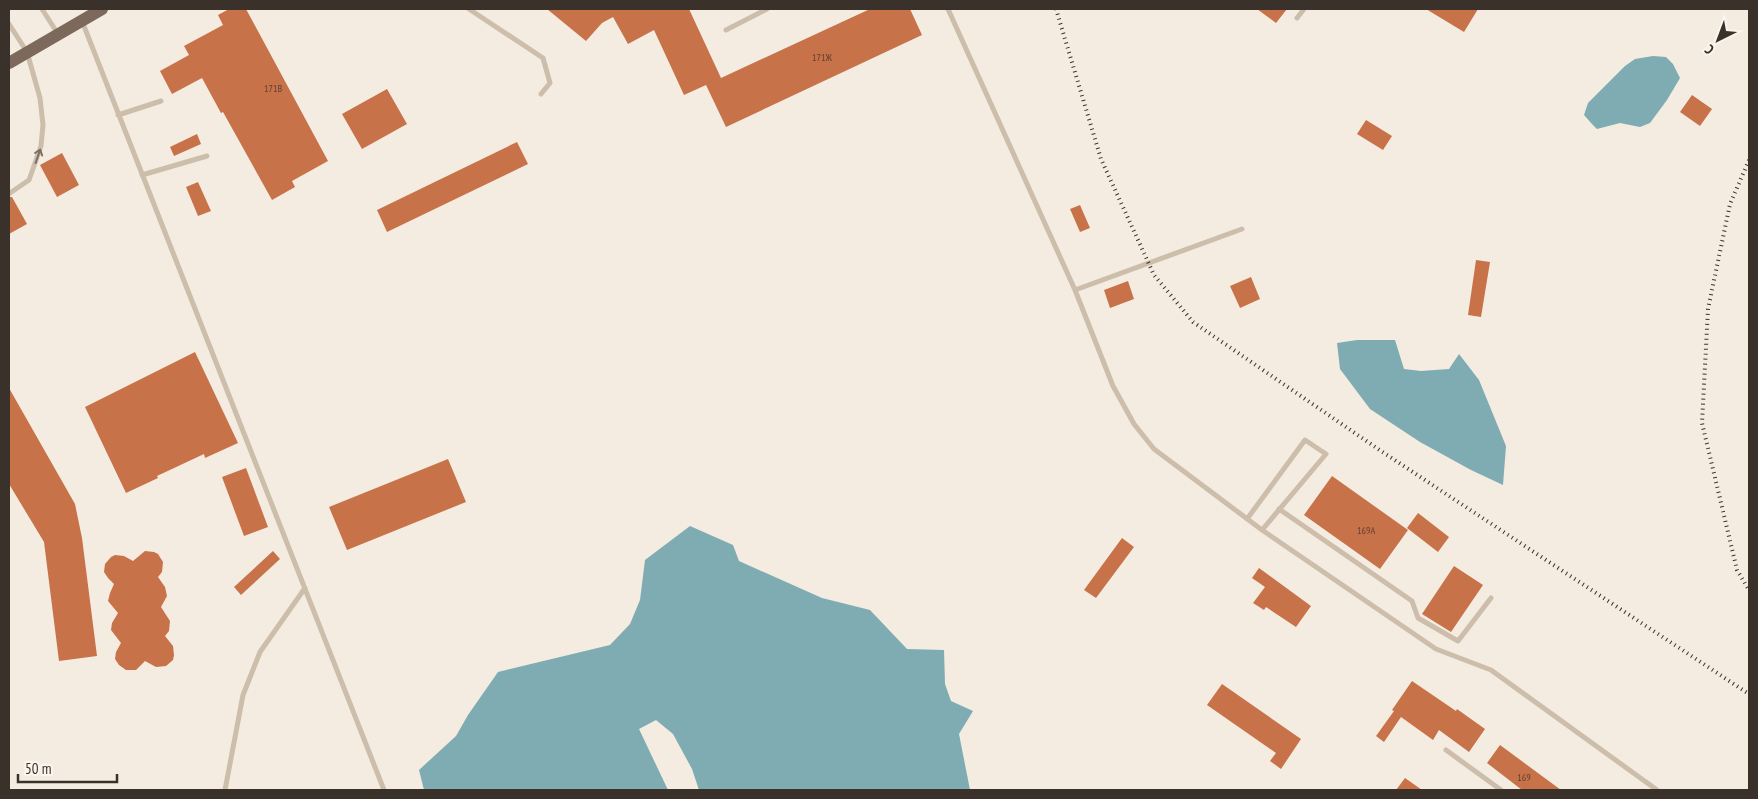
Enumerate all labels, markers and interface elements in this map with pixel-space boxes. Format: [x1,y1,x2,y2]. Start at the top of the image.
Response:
north arrow [1693,15,1743,65]
text: С [1700,40,1718,58]
house number: 171Ж [812,51,832,64]
house number: 171В [264,82,282,95]
one-way arrow [33,148,43,164]
house number: 169А [1357,524,1375,537]
scale bar [18,752,116,784]
text: 50 m [25,759,51,778]
house number: 169 [1517,771,1531,784]

